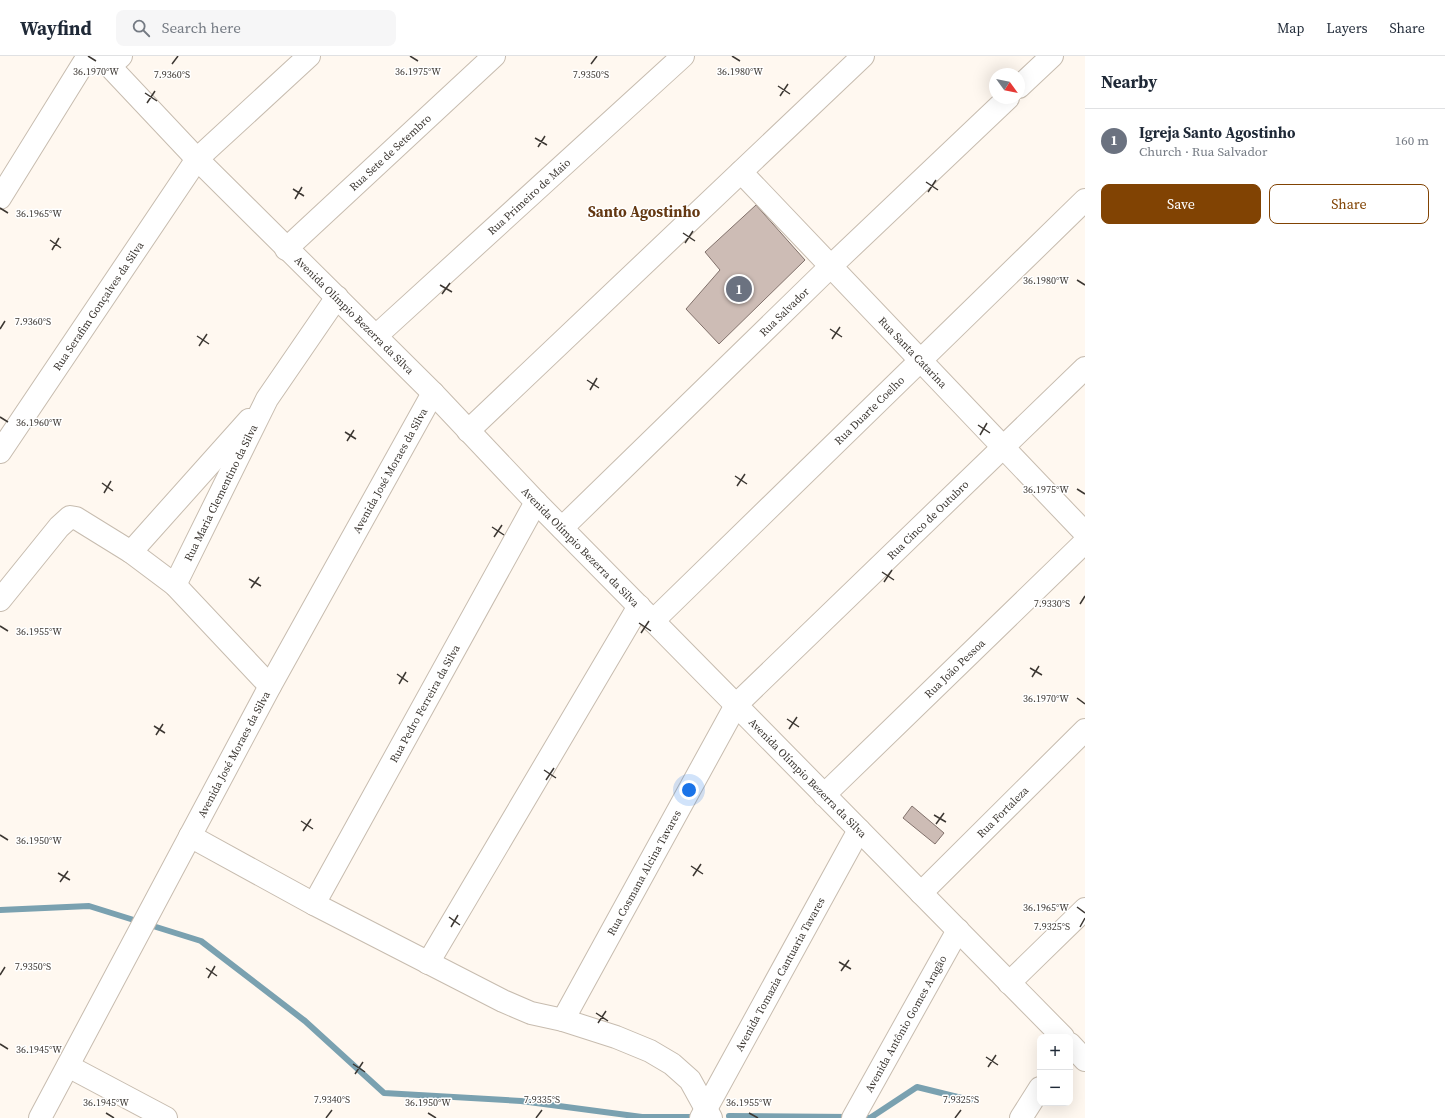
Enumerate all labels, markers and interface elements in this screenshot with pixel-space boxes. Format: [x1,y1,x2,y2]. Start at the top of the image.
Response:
search box [116,10,396,46]
text: Wayfind [20,15,92,41]
icon: search [130,17,152,39]
text: Search here [162,17,241,38]
text: Map [1277,18,1304,38]
text: Layers [1326,18,1368,38]
text: Share [1390,18,1425,38]
text: 36.1970°W [73,65,119,78]
text: 36.1975°W [395,65,441,78]
text: 36.1980°W [717,65,763,78]
text: 7.9360°S [154,68,190,81]
text: 7.9350°S [573,68,609,81]
north arrow [989,68,1025,104]
text: Nearby [1101,70,1157,94]
street label: Rua Sete de Setembro [346,111,434,194]
text: Igreja Santo Agostinho [1139,122,1296,143]
text: 1 [1110,132,1118,149]
text: 160 m [1395,132,1429,149]
text: Church · Rua Salvador [1139,143,1267,160]
street label: Rua Primeiro de Maio [484,155,574,238]
button: Save [1101,184,1261,224]
button: Share [1269,184,1429,224]
district label: Santo Agostinho [588,201,701,222]
text: 36.1965°W [16,207,62,220]
street label: Rua Serafim Gonçalves da Silva [49,238,147,373]
street label: Avenida Olímpio Bezerra da Silva [291,252,417,378]
pin: 1 [726,274,752,304]
text: 36.1980°W [1023,274,1069,287]
street label: Rua Salvador [756,284,812,339]
street label: Rua Santa Catarina [875,313,951,391]
text: 7.9360°S [15,315,51,328]
street label: Rua Duarte Coelho [831,373,908,448]
street label: Avenida José Moraes da Silva [349,405,431,536]
text: 36.1960°W [16,416,62,429]
street label: Rua Maria Clementino da Silva [181,421,261,564]
street label: Rua Cinco de Outubro [884,477,972,563]
text: 36.1975°W [1023,483,1069,496]
street label: Avenida Olímpio Bezerra da Silva [518,484,643,610]
text: 7.9330°S [1034,597,1070,610]
text: 36.1955°W [16,625,62,638]
street label: Rua João Pessoa [921,635,989,701]
street label: Rua Pedro Ferreira da Silva [386,641,464,765]
street label: Avenida José Moraes da Silva [194,688,274,820]
text: 36.1970°W [1023,692,1069,705]
street label: Avenida Olímpio Bezerra da Silva [745,715,870,841]
your location [679,780,699,800]
street label: Rua Fortaleza [973,783,1032,841]
street label: Rua Cosmana Alcina Tavares [603,807,685,938]
text: 36.1950°W [16,834,62,847]
street label: Avenida Tomazia Cantuaria Tavares [732,894,828,1054]
text: 36.1965°W [1023,901,1069,914]
text: 7.9325°S [1034,920,1070,933]
street label: Avenida Antônio Gomes Aragão [861,952,950,1095]
text: 7.9350°S [15,960,51,973]
map controls [1037,1034,1073,1106]
button: + [1037,1034,1073,1070]
text: 36.1945°W [16,1043,62,1056]
button: − [1037,1070,1073,1106]
text: 7.9340°S [314,1093,350,1106]
text: 7.9335°S [524,1093,560,1106]
text: 7.9325°S [943,1093,979,1106]
text: 36.1945°W [83,1096,129,1109]
text: 36.1950°W [405,1096,451,1109]
text: 36.1955°W [726,1096,772,1109]

